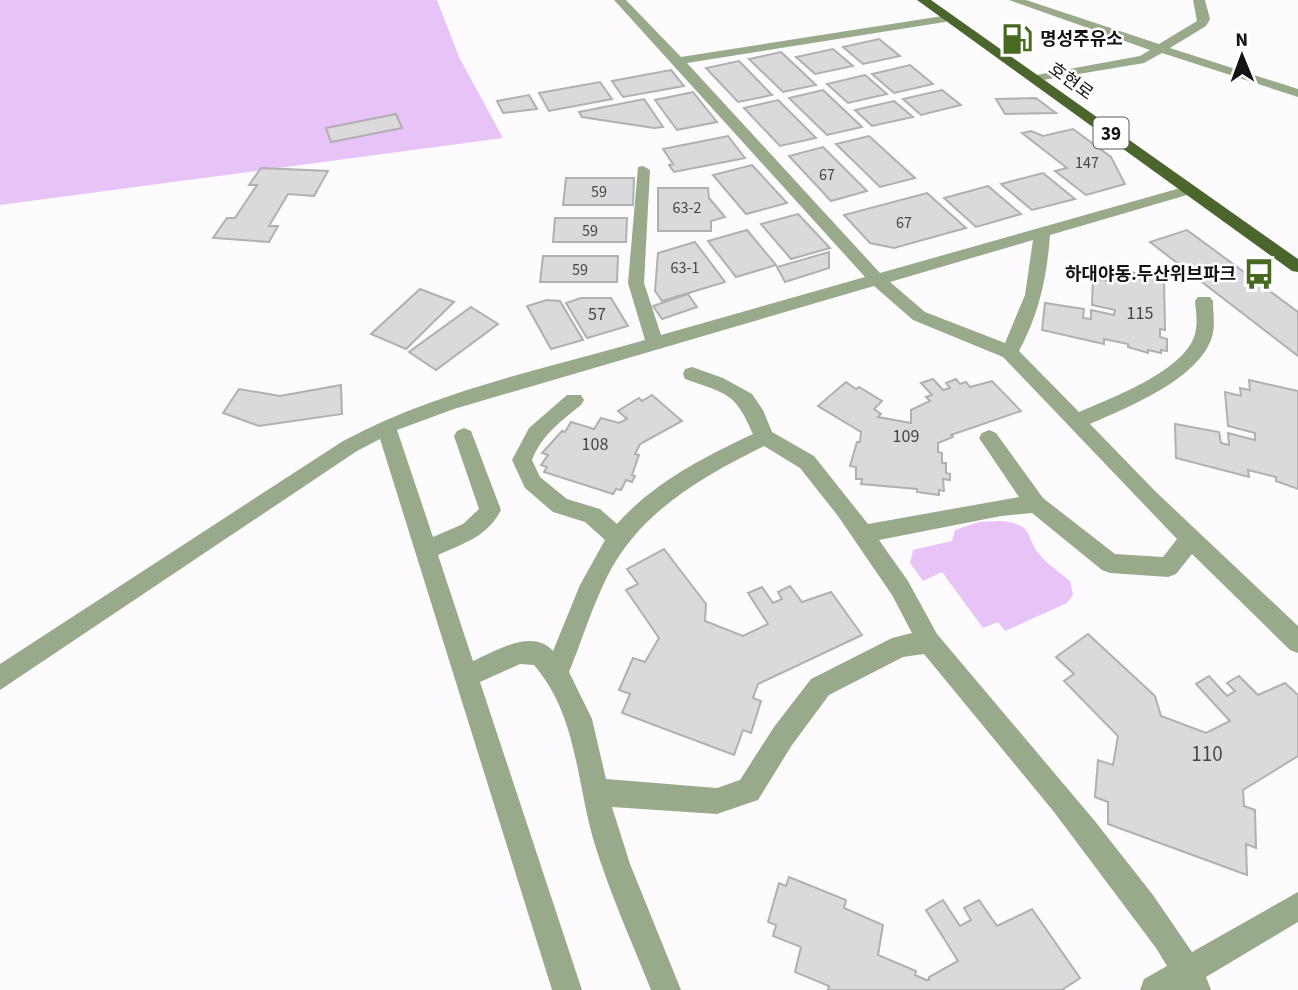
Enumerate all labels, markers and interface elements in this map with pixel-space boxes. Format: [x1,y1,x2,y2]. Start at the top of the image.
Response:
north arrow [1207,21,1277,91]
fuel station icon: 명성주유소 [1000,22,1034,56]
place label: 명성주유소 [1040,27,1123,52]
text: N [1235,27,1248,54]
street label: 호현로 [1043,57,1098,106]
road number: 39 [1094,118,1128,148]
house number: 147 [1075,152,1099,174]
house number: 67 [819,164,835,186]
house number: 59 [591,181,607,203]
house number: 63-2 [673,197,701,219]
house number: 67 [896,212,912,234]
house number: 59 [582,220,598,242]
house number: 63-1 [671,257,699,279]
bus stop icon: 하대야동.두산위브파크 [1242,257,1276,291]
house number: 59 [572,259,588,281]
place label: 하대야동.두산위브파크 [1065,262,1236,287]
house number: 115 [1127,301,1153,326]
house number: 57 [588,302,606,327]
house number: 109 [893,424,919,449]
house number: 108 [582,432,608,457]
house number: 110 [1191,739,1223,769]

